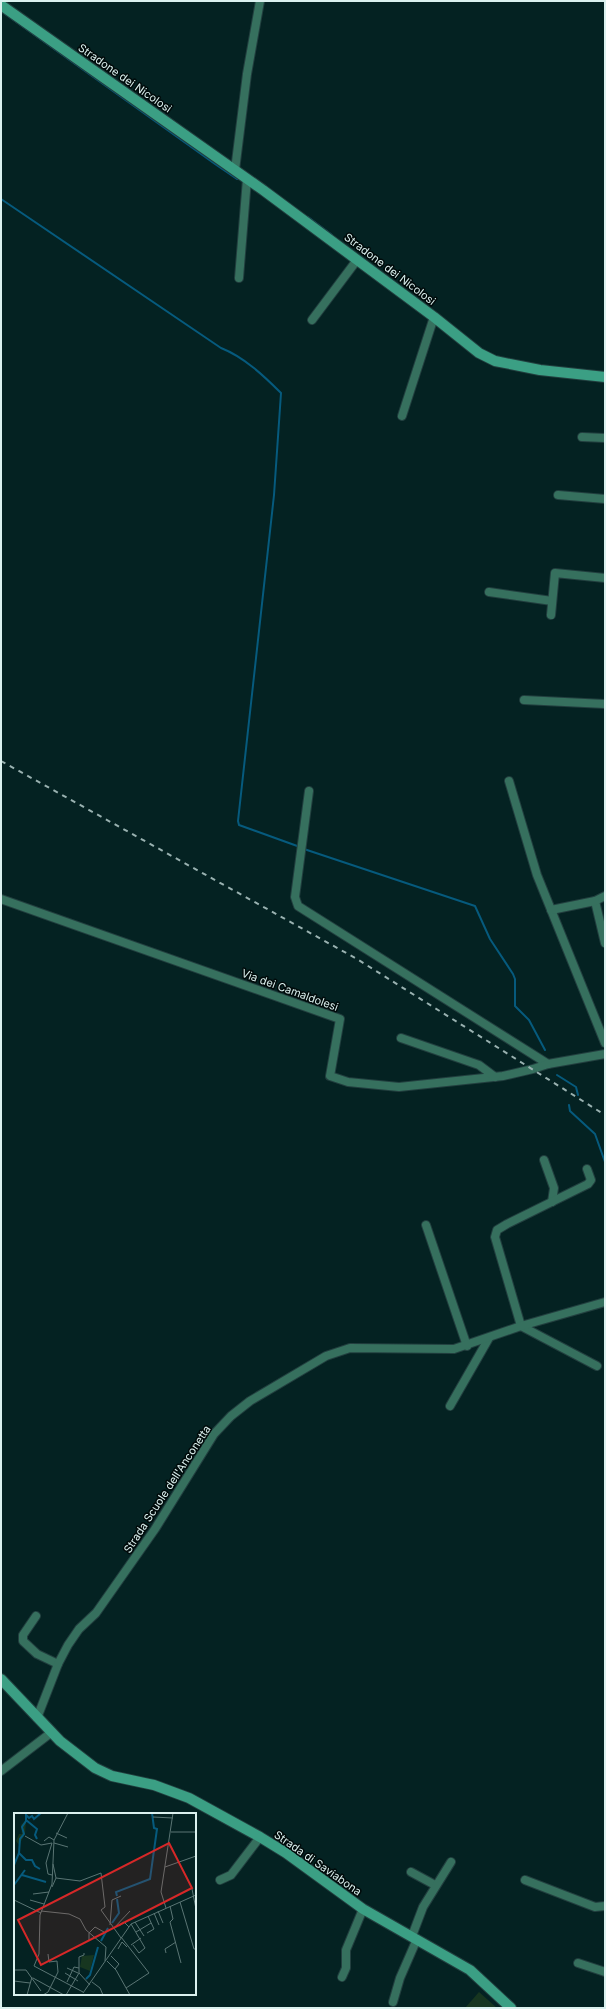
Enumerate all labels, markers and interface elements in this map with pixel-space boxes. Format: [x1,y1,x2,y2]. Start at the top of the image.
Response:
street label: Stradone dei Nicolosi [76,40,174,116]
street label: Stradone dei Nicolosi [342,230,438,308]
street label: Via dei Camaldolesi [240,966,340,1014]
street label: Strada Scuole dell'Anconetta [120,1422,214,1556]
inset map [14,1813,196,1995]
street label: Strada di Saviabona [272,1828,364,1898]

